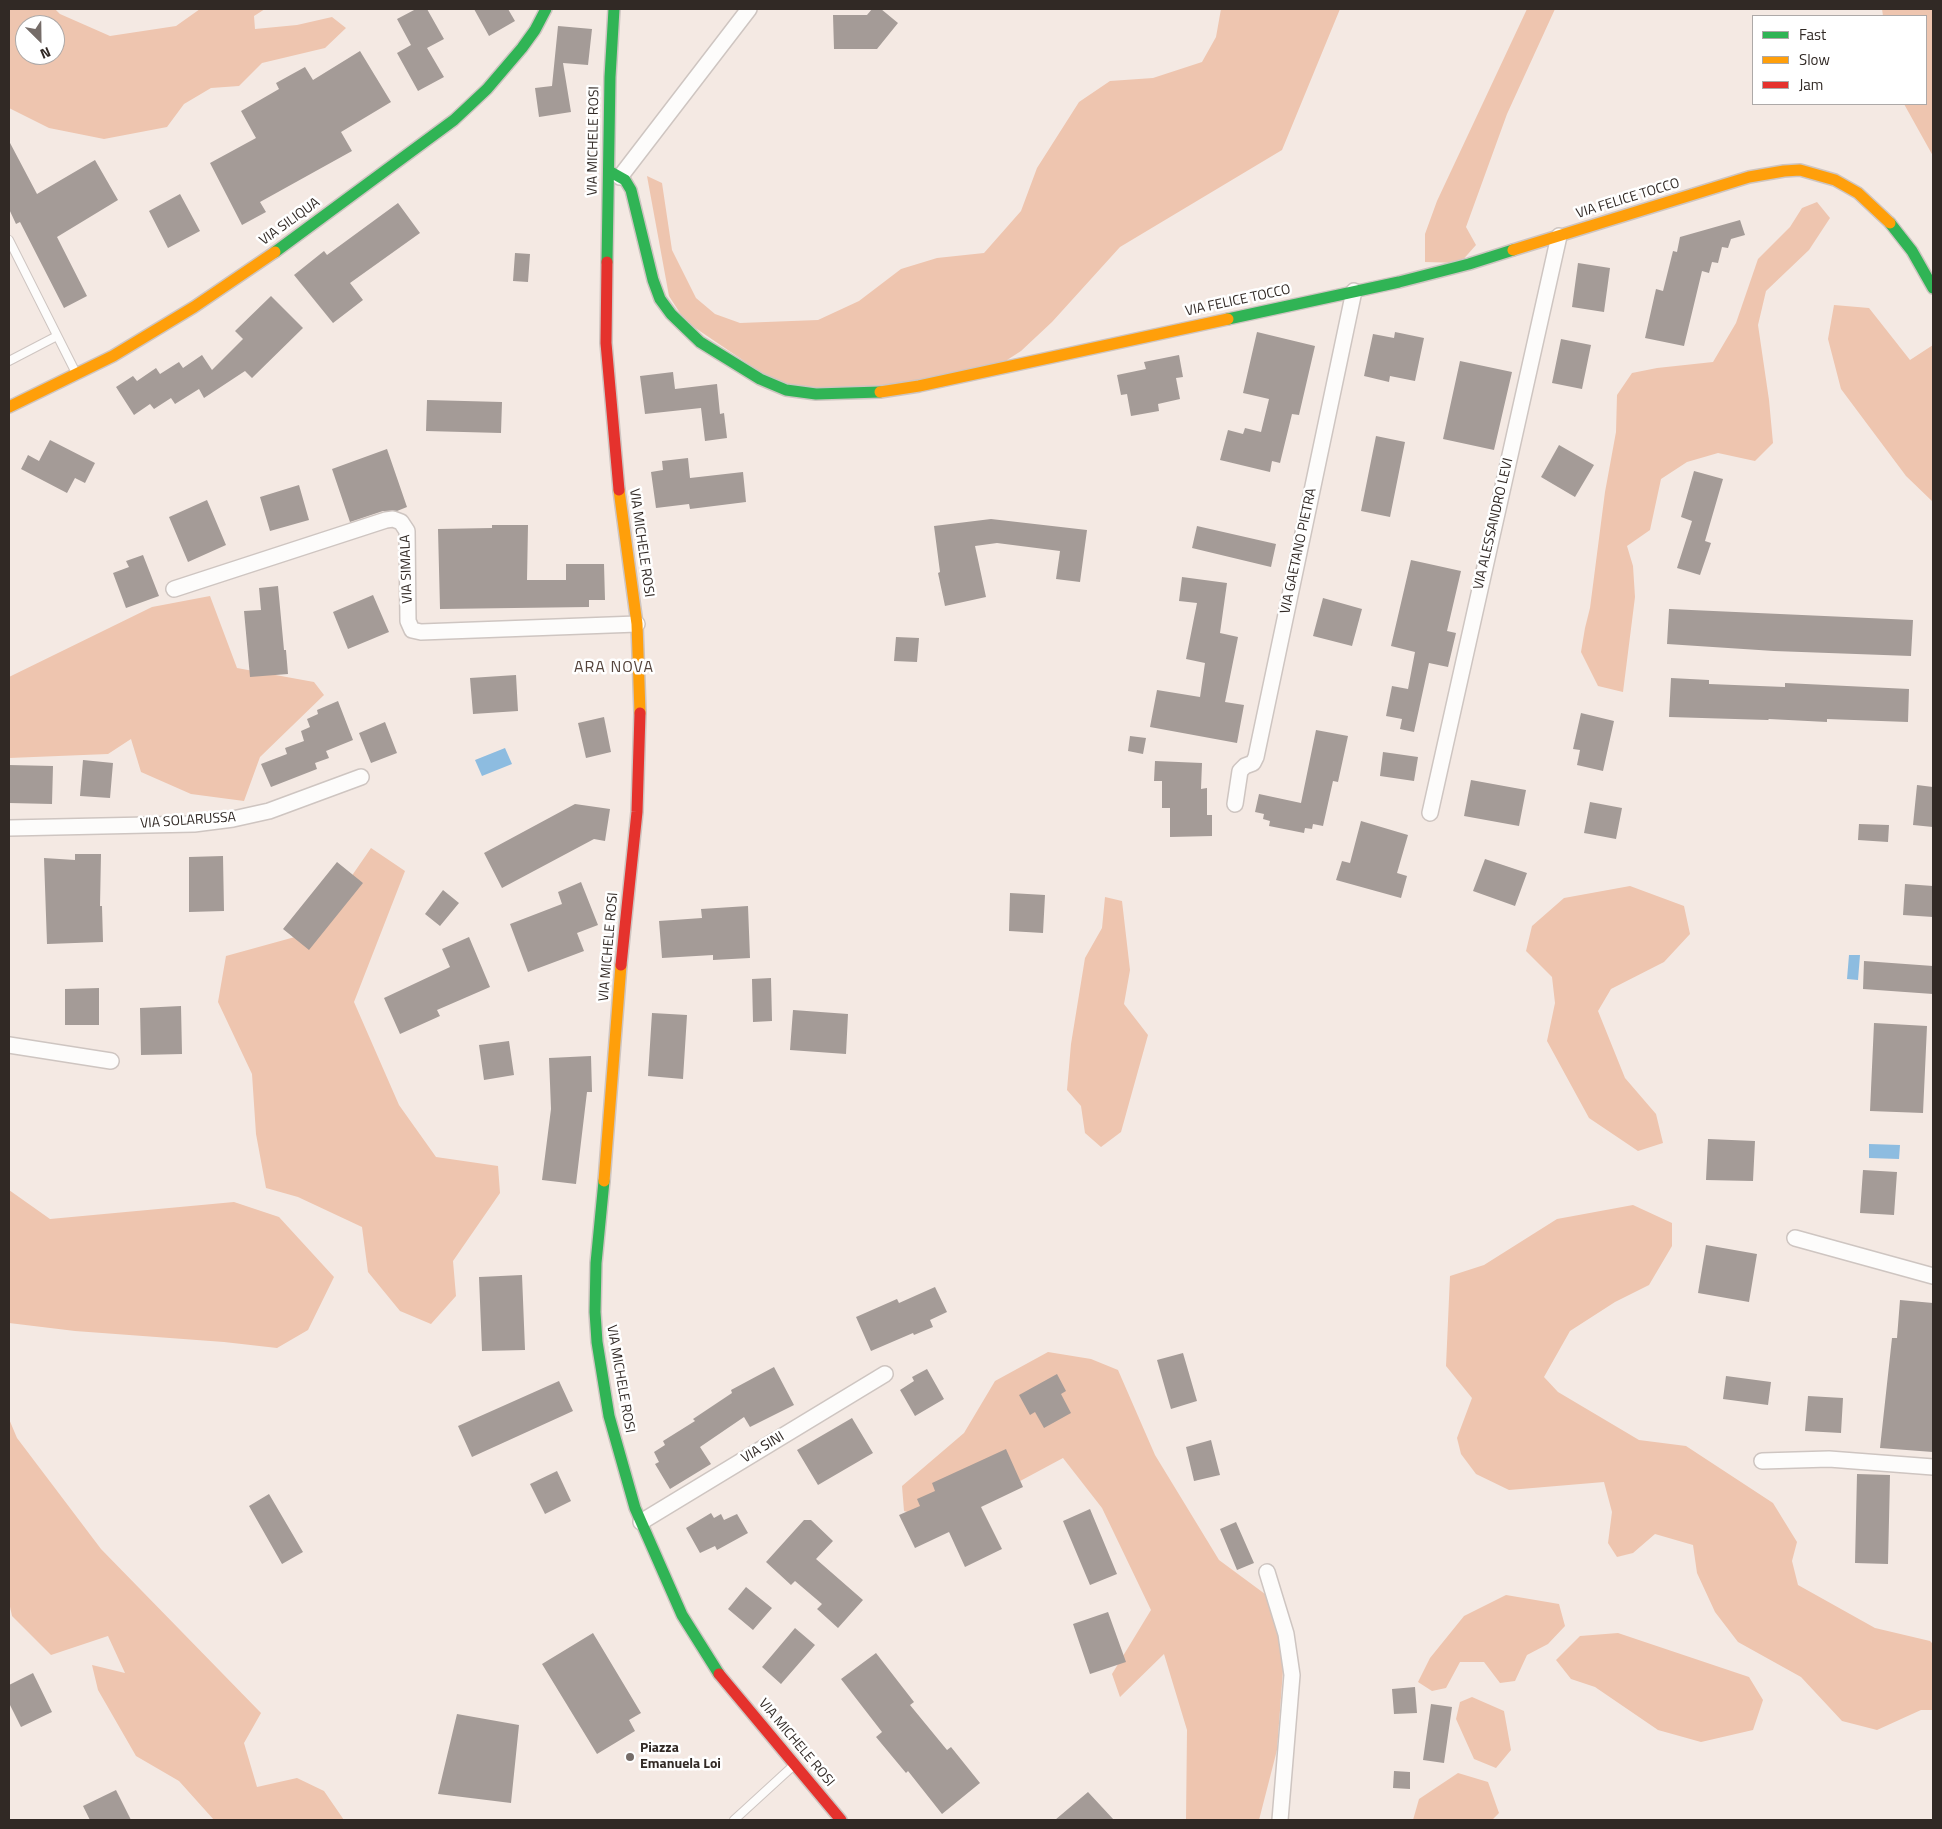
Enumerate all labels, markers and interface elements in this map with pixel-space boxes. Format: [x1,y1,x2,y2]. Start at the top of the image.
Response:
north arrow [15,15,65,65]
legend [1752,15,1927,105]
text: Fast [1799,23,1826,46]
text: N [37,42,54,65]
text: Slow [1799,48,1830,71]
text: Jam [1799,73,1823,96]
street label: VIA MICHELE ROSI [585,86,603,196]
street label: VIA FELICE TOCCO [1574,175,1682,223]
street label: VIA SILIQUA [256,194,324,250]
street label: VIA FELICE TOCCO [1184,282,1292,320]
street label: VIA ALESSANDRO LEVI [1471,457,1517,591]
street label: VIA GAETANO PIETRA [1277,487,1321,615]
street label: VIA MICHELE ROSI [625,488,657,598]
street label: VIA SIMALA [397,534,417,604]
district label: ARA NOVA [573,658,655,678]
street label: VIA SOLARUSSA [140,809,236,833]
street label: VIA MICHELE ROSI [596,892,622,1002]
street label: VIA MICHELE ROSI [602,1324,638,1434]
street label: VIA SINI [739,1429,787,1467]
street label: VIA MICHELE ROSI [754,1696,838,1790]
place label: Piazza Emanuela Loi [640,1741,721,1774]
marker: Piazza Emanuela Loi [624,1751,636,1763]

